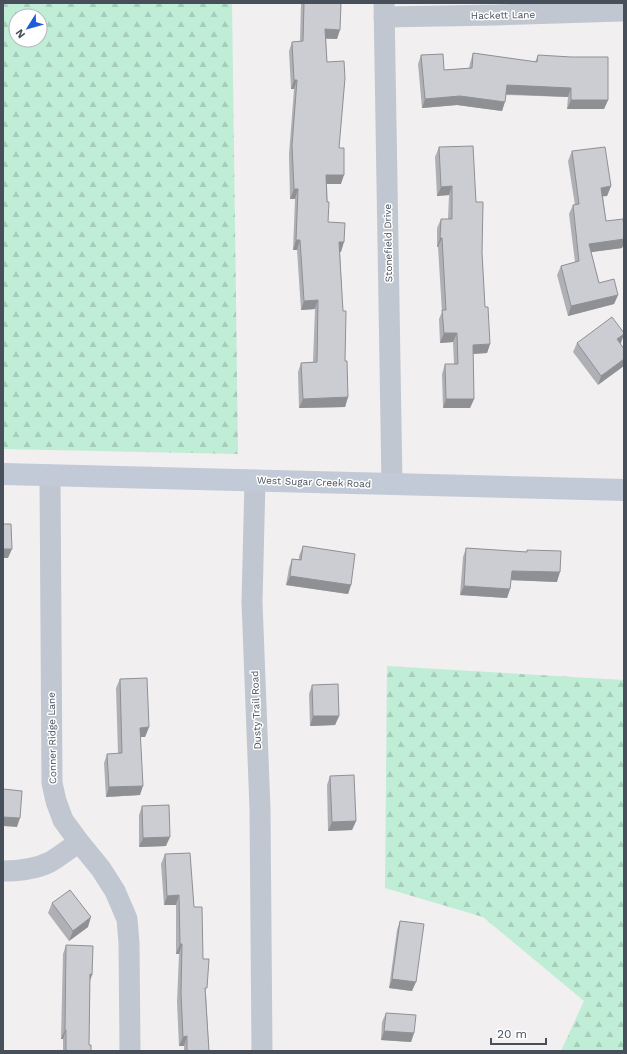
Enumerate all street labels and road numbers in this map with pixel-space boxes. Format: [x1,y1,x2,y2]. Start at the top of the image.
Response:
street label: Hackett Lane [471,9,536,21]
street label: Stonefield Drive [382,203,394,282]
street label: West Sugar Creek Road [257,475,371,489]
street label: Dusty Trail Road [249,670,263,750]
street label: Conner Ridge Lane [46,692,58,784]

